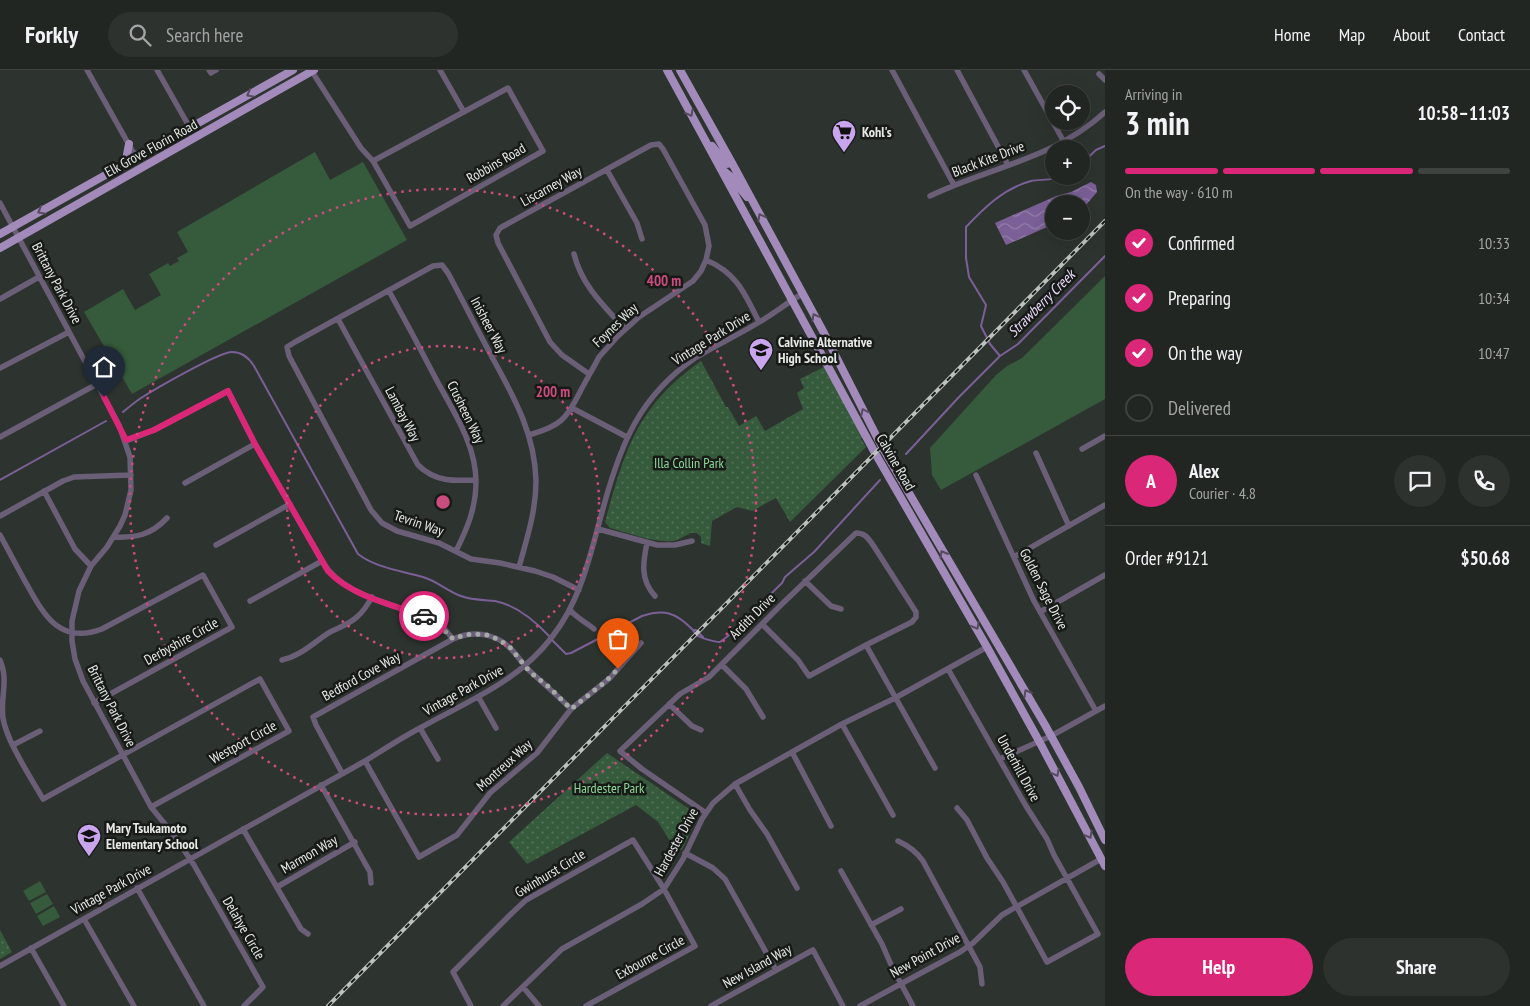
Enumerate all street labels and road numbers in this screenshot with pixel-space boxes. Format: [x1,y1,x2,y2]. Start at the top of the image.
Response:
street label: Elk Grove Florin Road [102,115,200,181]
street label: Black Kite Drive [949,137,1027,181]
street label: Robbins Road [463,139,529,187]
street label: Liscarney Way [517,162,585,210]
street label: Brittany Park Drive [28,239,86,327]
street label: Inisheer Way [467,294,512,357]
street label: Foynes Way [589,299,642,351]
street label: Vintage Park Drive [668,307,754,370]
street label: Crusheen Way [443,378,489,447]
street label: Lambay Way [381,384,425,445]
street label: Calvine Road [873,431,919,493]
street label: Tevrin Way [392,506,447,540]
street label: Golden Sage Drive [1016,545,1072,633]
street label: Ardith Drive [725,589,779,643]
street label: Derbyshire Circle [141,613,221,669]
street label: Bedford Cove Way [319,647,404,705]
street label: Vintage Park Drive [419,661,506,720]
street label: Brittany Park Drive [84,662,140,750]
street label: Westport Circle [206,716,280,768]
street label: Underhill Drive [993,732,1045,805]
street label: Montreux Way [472,735,536,795]
street label: Hardester Drive [650,805,702,879]
street label: Marmon Way [278,830,341,877]
street label: Gwinhurst Circle [511,845,589,901]
street label: Vintage Park Drive [67,860,154,919]
street label: Delahye Circle [219,893,269,963]
street label: New Point Drive [887,928,963,982]
street label: Exbourne Circle [612,931,688,983]
street label: New Island Way [719,939,795,992]

